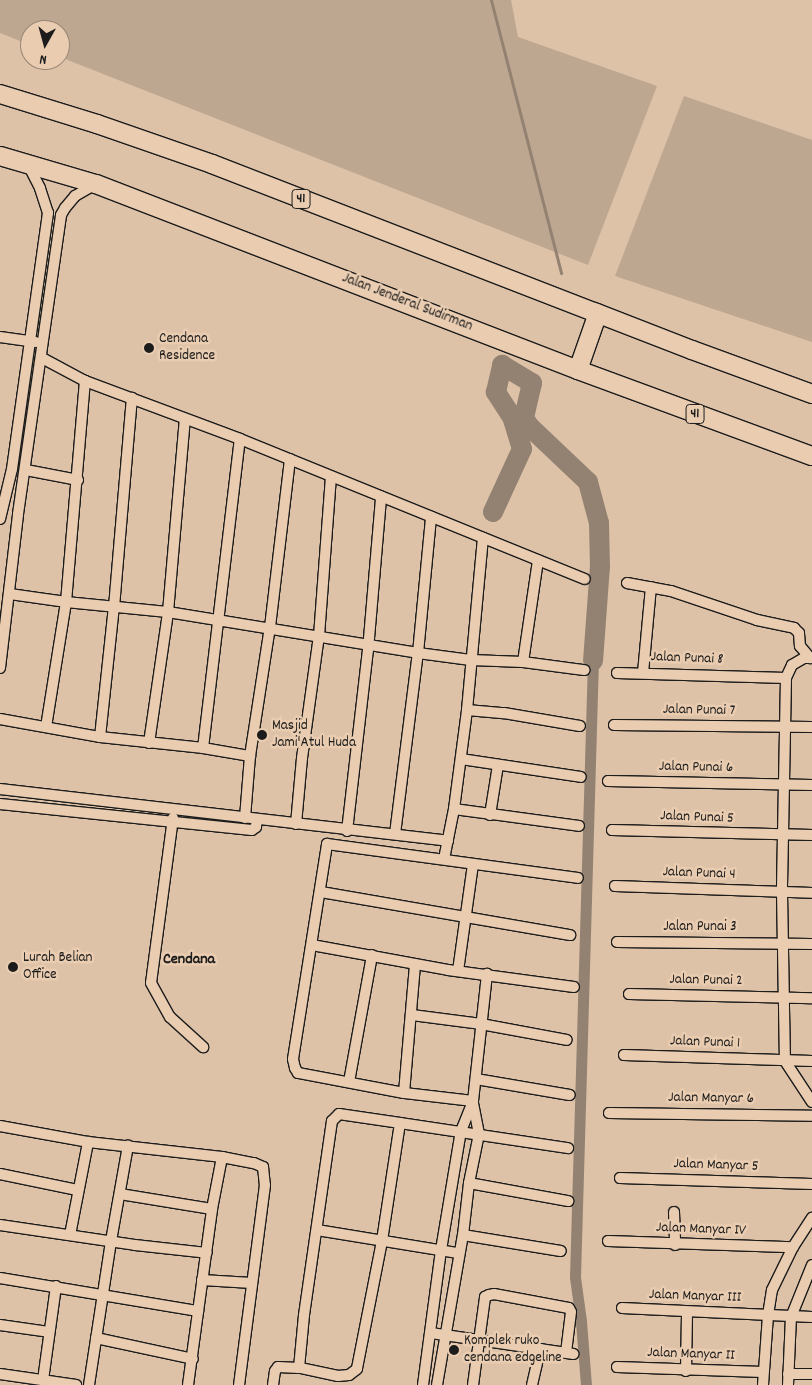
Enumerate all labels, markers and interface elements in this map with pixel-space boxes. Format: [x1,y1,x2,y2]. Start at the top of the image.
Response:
north arrow [20,20,70,70]
text: N [39,49,48,69]
road number: 41 [291,188,311,210]
street label: Jalan Jenderal Sudirman [339,270,475,336]
place label: Cendana Residence [159,330,215,365]
marker: Cendana Residence [143,342,155,354]
road number: 41 [685,402,705,426]
street label: Jalan Punai 8 [650,649,724,669]
street label: Jalan Punai 7 [663,701,735,721]
place label: Masjid Jami'Atul Huda [272,717,356,752]
marker: Masjid Jami'Atul Huda [256,729,268,741]
street label: Jalan Punai 6 [659,758,733,778]
street label: Jalan Punai 5 [660,808,734,828]
street label: Jalan Punai 4 [662,864,736,884]
street label: Jalan Punai 3 [663,919,737,937]
place label: Lurah Belian Office [23,949,92,984]
district label: Cendana [163,950,215,970]
marker: Lurah Belian Office [7,961,19,973]
street label: Jalan Punai 2 [669,971,743,991]
street label: Jalan Punai 1 [670,1033,740,1053]
street label: Jalan Manyar 6 [668,1089,754,1109]
street label: Jalan Manyar 5 [673,1156,759,1176]
street label: Jalan Manyar IV [656,1219,746,1241]
street label: Jalan Manyar III [649,1286,741,1308]
place label: Komplek ruko cendana edgeline [464,1332,562,1367]
marker: Komplek ruko cendana edgeline [448,1344,460,1356]
street label: Jalan Manyar II [647,1344,735,1366]

